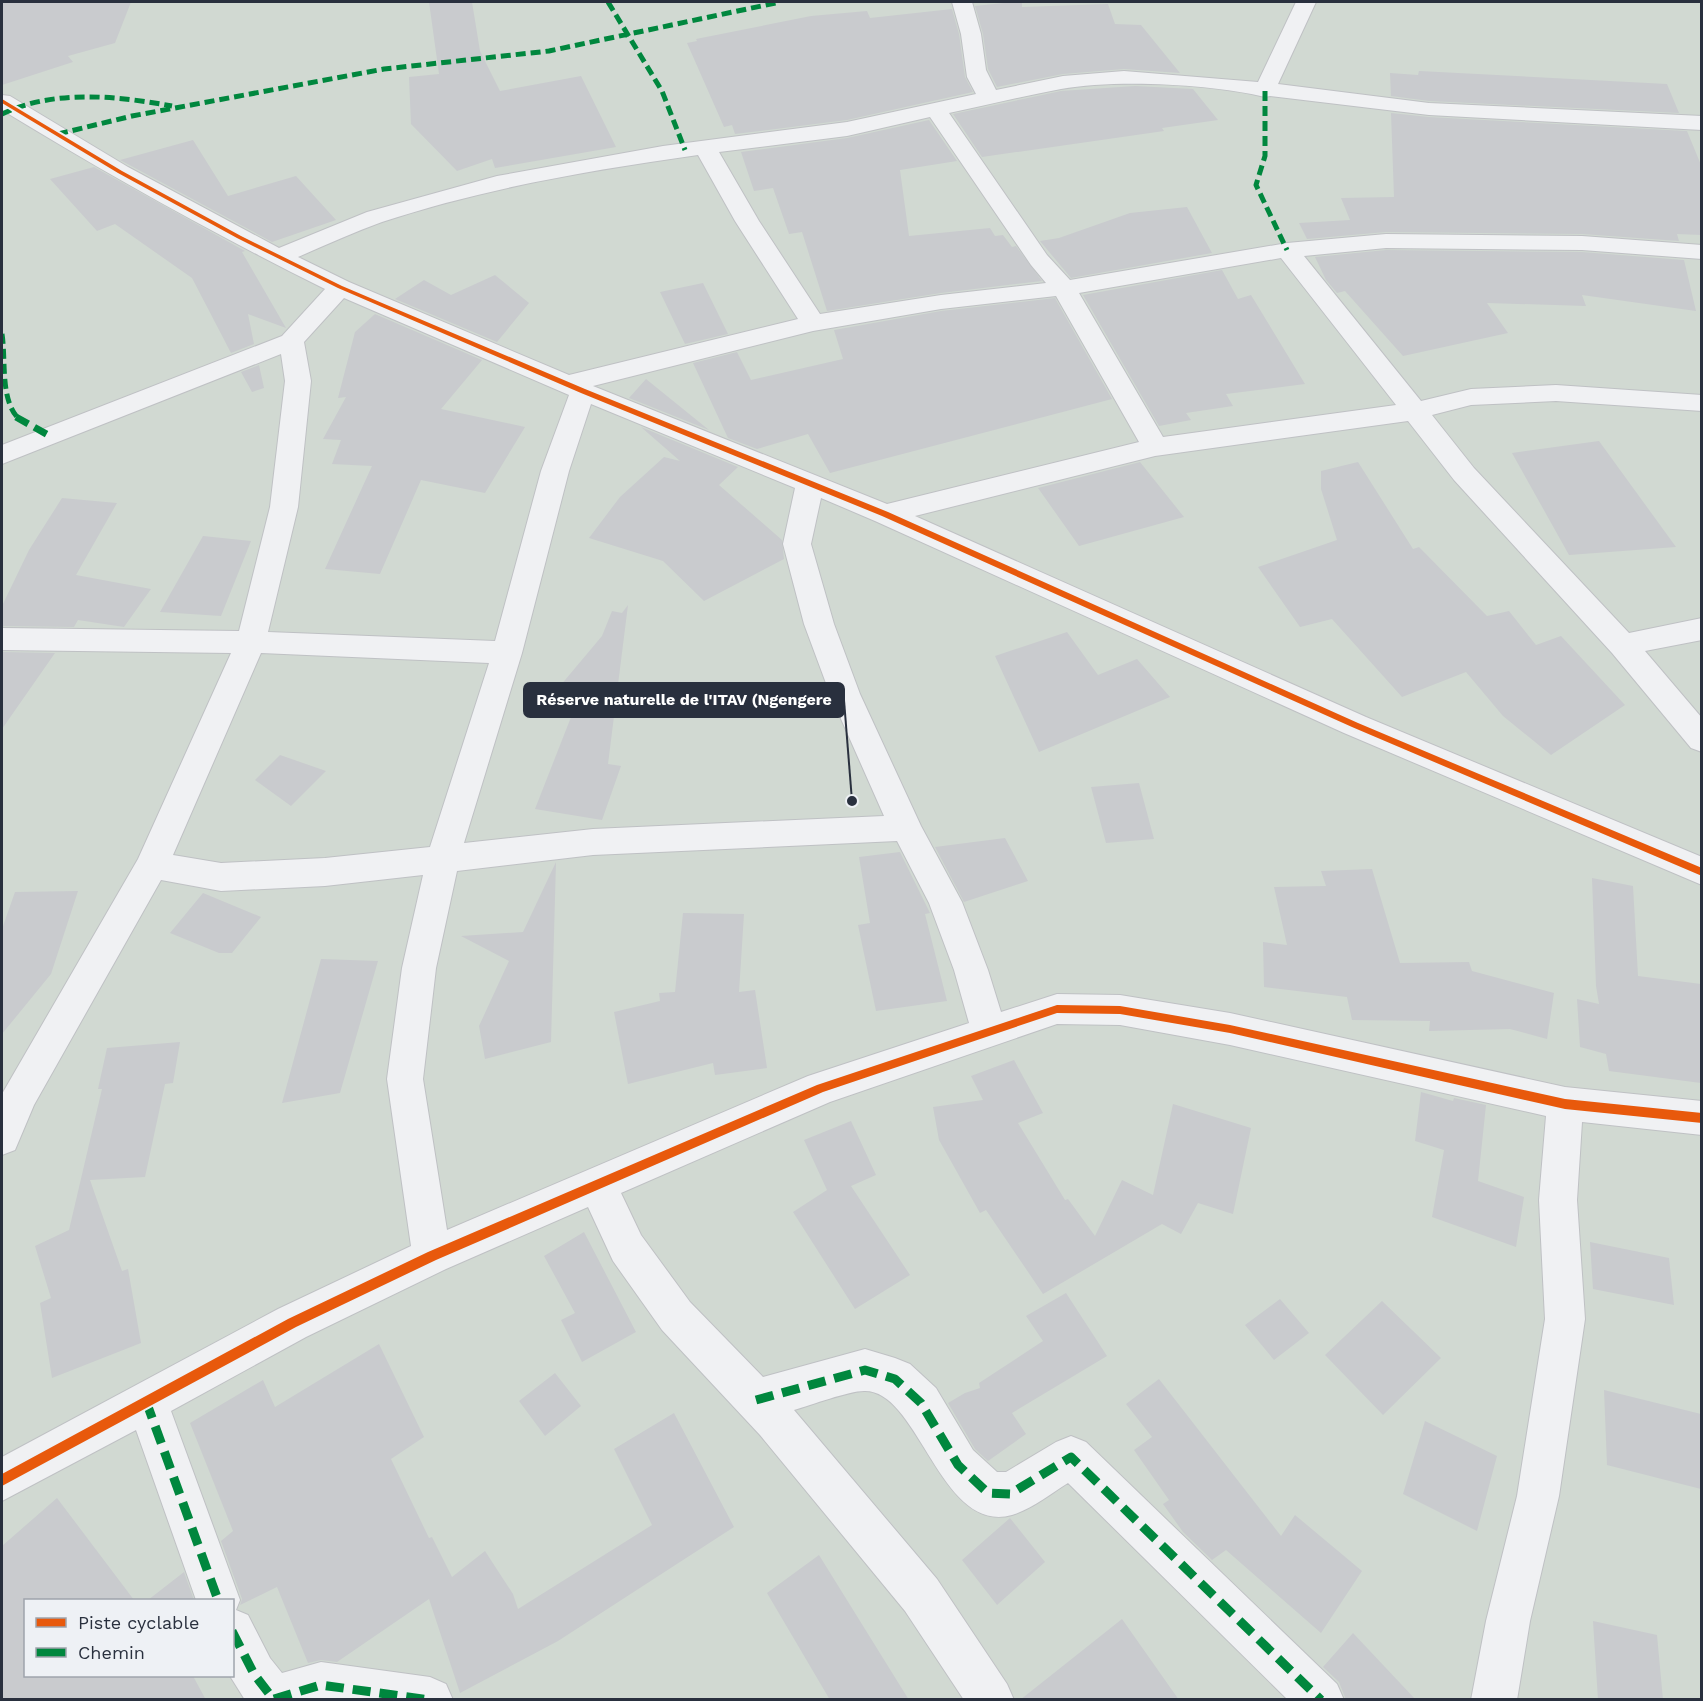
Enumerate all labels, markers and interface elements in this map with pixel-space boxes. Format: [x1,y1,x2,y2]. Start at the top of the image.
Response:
callout: Réserve naturelle de l'ITAV (Ngengere [524,683,844,717]
text: Réserve naturelle de l'ITAV (Ngengere [536,690,832,709]
legend [24,1599,234,1677]
text: Piste cyclable [78,1612,199,1633]
text: Chemin [78,1642,145,1663]

